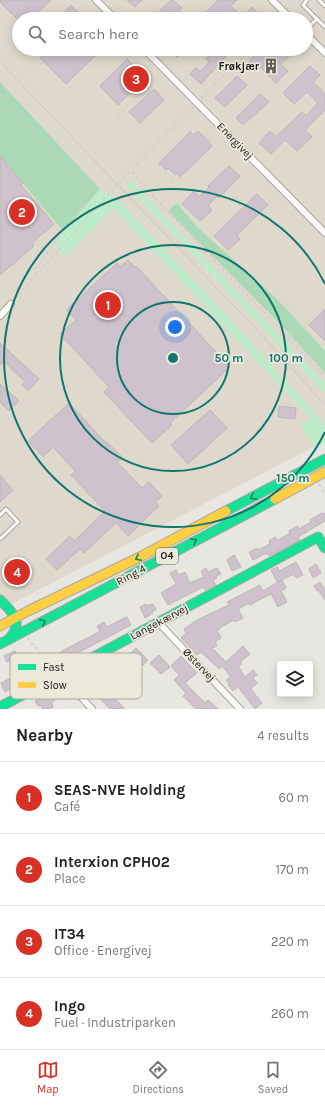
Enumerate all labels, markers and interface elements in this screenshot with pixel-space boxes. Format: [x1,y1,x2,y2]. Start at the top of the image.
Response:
search box [12,12,313,56]
icon: search [26,23,48,45]
text: Search here [58,25,139,43]
building icon: Frøkjær [262,57,280,75]
place label: Frøkjær [218,60,260,73]
pin: 3 [123,64,149,94]
street label: Energivej [214,120,256,162]
pin: 2 [9,197,35,227]
pin: 1 [95,290,121,320]
your location [165,317,185,337]
centre of rings [166,351,180,365]
text: 50 m [215,351,244,365]
text: 100 m [269,351,303,365]
text: 150 m [276,471,310,485]
one-way arrow [250,492,258,500]
one-way arrow [190,538,198,546]
road number: O4 [156,548,178,564]
one-way arrow [135,553,143,560]
pin: 4 [4,557,30,587]
street label: Ring 4 [114,562,148,588]
street label: Langekærvej [128,601,190,643]
one-way arrow [38,619,46,627]
street label: Østervej [180,646,218,684]
legend [10,653,142,699]
text: Fast [43,661,64,674]
map controls [277,661,313,697]
button: layers [277,661,313,697]
text: Slow [43,679,67,692]
text: Nearby [16,725,73,745]
text: 4 results [257,728,309,743]
text: SEAS-NVE Holding [54,781,185,799]
text: 1 [27,790,31,805]
text: 60 m [279,790,309,805]
text: Café [54,799,80,814]
text: Interxion CPH02 [54,853,170,871]
text: 2 [25,862,33,877]
text: 170 m [276,862,309,877]
text: Place [54,871,85,886]
text: IT34 [54,925,85,943]
text: 3 [25,934,33,949]
text: 220 m [271,934,309,949]
text: Office · Energivej [54,943,152,958]
text: Ingo [54,997,85,1015]
text: 4 [25,1006,33,1021]
text: 260 m [271,1006,309,1021]
text: Fuel · Industriparken [54,1015,176,1030]
tab: Map [37,1059,59,1096]
tab: Directions [132,1059,184,1096]
tab: Saved [258,1059,288,1096]

